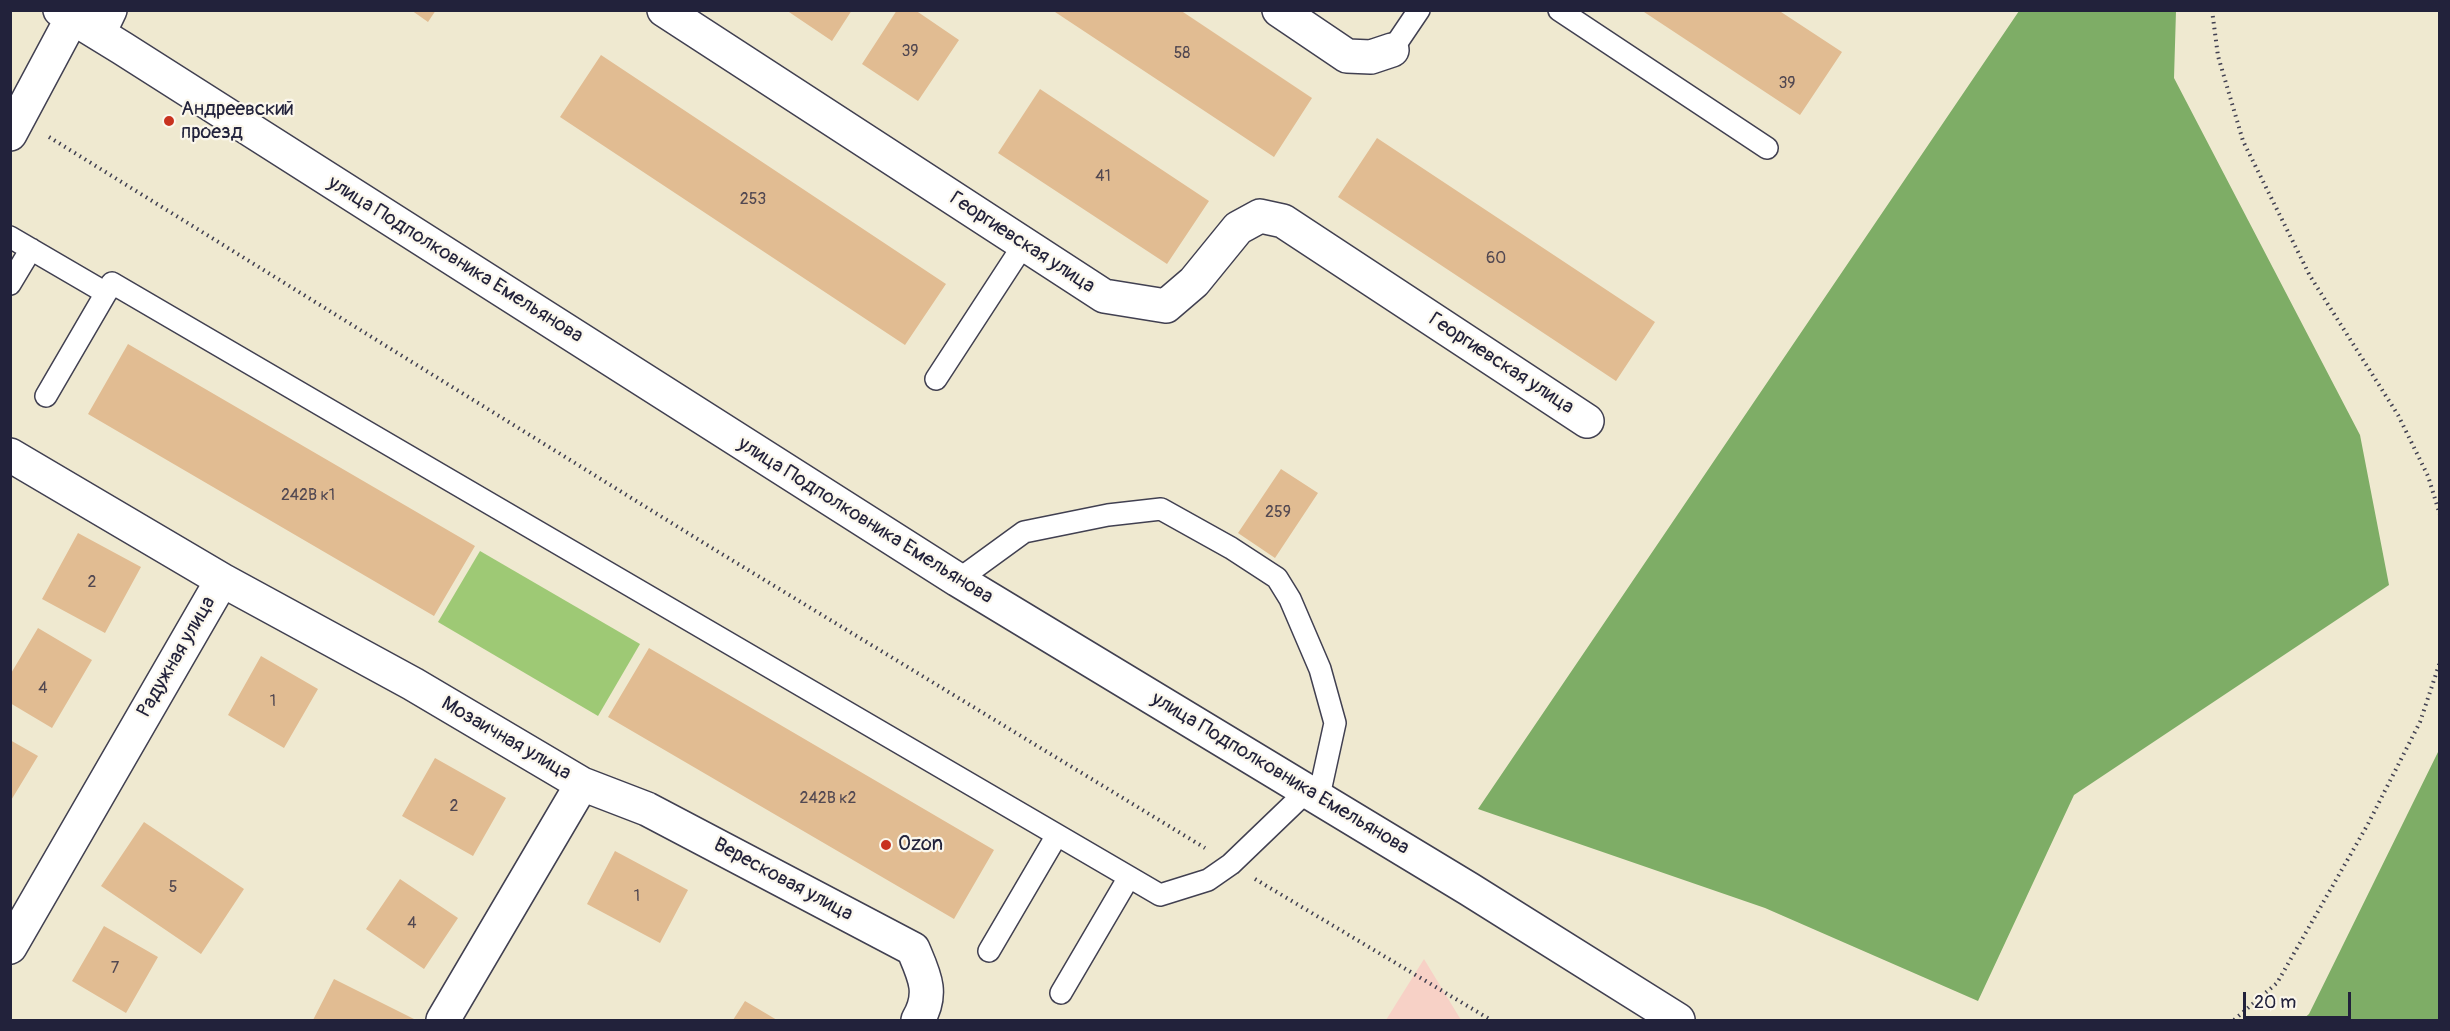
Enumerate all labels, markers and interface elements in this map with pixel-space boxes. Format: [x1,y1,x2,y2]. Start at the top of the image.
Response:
house number: 39 [901,42,919,62]
house number: 58 [1174,44,1190,64]
house number: 39 [1778,74,1796,94]
place label: Андреевский проезд [181,98,294,145]
marker: Андреевский проезд [162,114,176,128]
house number: 41 [1095,167,1111,187]
street label: улица Подполковника Емельянова [323,171,587,349]
street label: Георгиевская улица [945,187,1099,299]
house number: 253 [740,190,766,210]
house number: 60 [1486,249,1506,269]
street label: Георгиевская улица [1424,308,1578,420]
street label: улица Подполковника Емельянова [733,432,997,610]
house number: 242В к1 [281,486,335,506]
house number: 259 [1265,503,1291,523]
house number: 2 [88,573,96,593]
street label: Радужная улица [133,592,221,722]
house number: 4 [38,679,48,699]
street label: улица Подполковника Емельянова [1147,687,1413,861]
house number: 1 [270,692,276,712]
street label: Мозаичная улица [437,692,575,786]
house number: 242В к2 [800,789,856,809]
house number: 2 [450,797,458,817]
street label: Вересковая улица [709,833,857,927]
place label: Ozon [898,833,943,857]
marker: Ozon [879,838,893,852]
house number: 5 [169,878,177,898]
house number: 1 [634,887,640,907]
house number: 4 [407,914,417,934]
house number: 7 [111,959,119,979]
scale bar [2246,980,2354,1018]
text: 20 m [2254,991,2296,1014]

